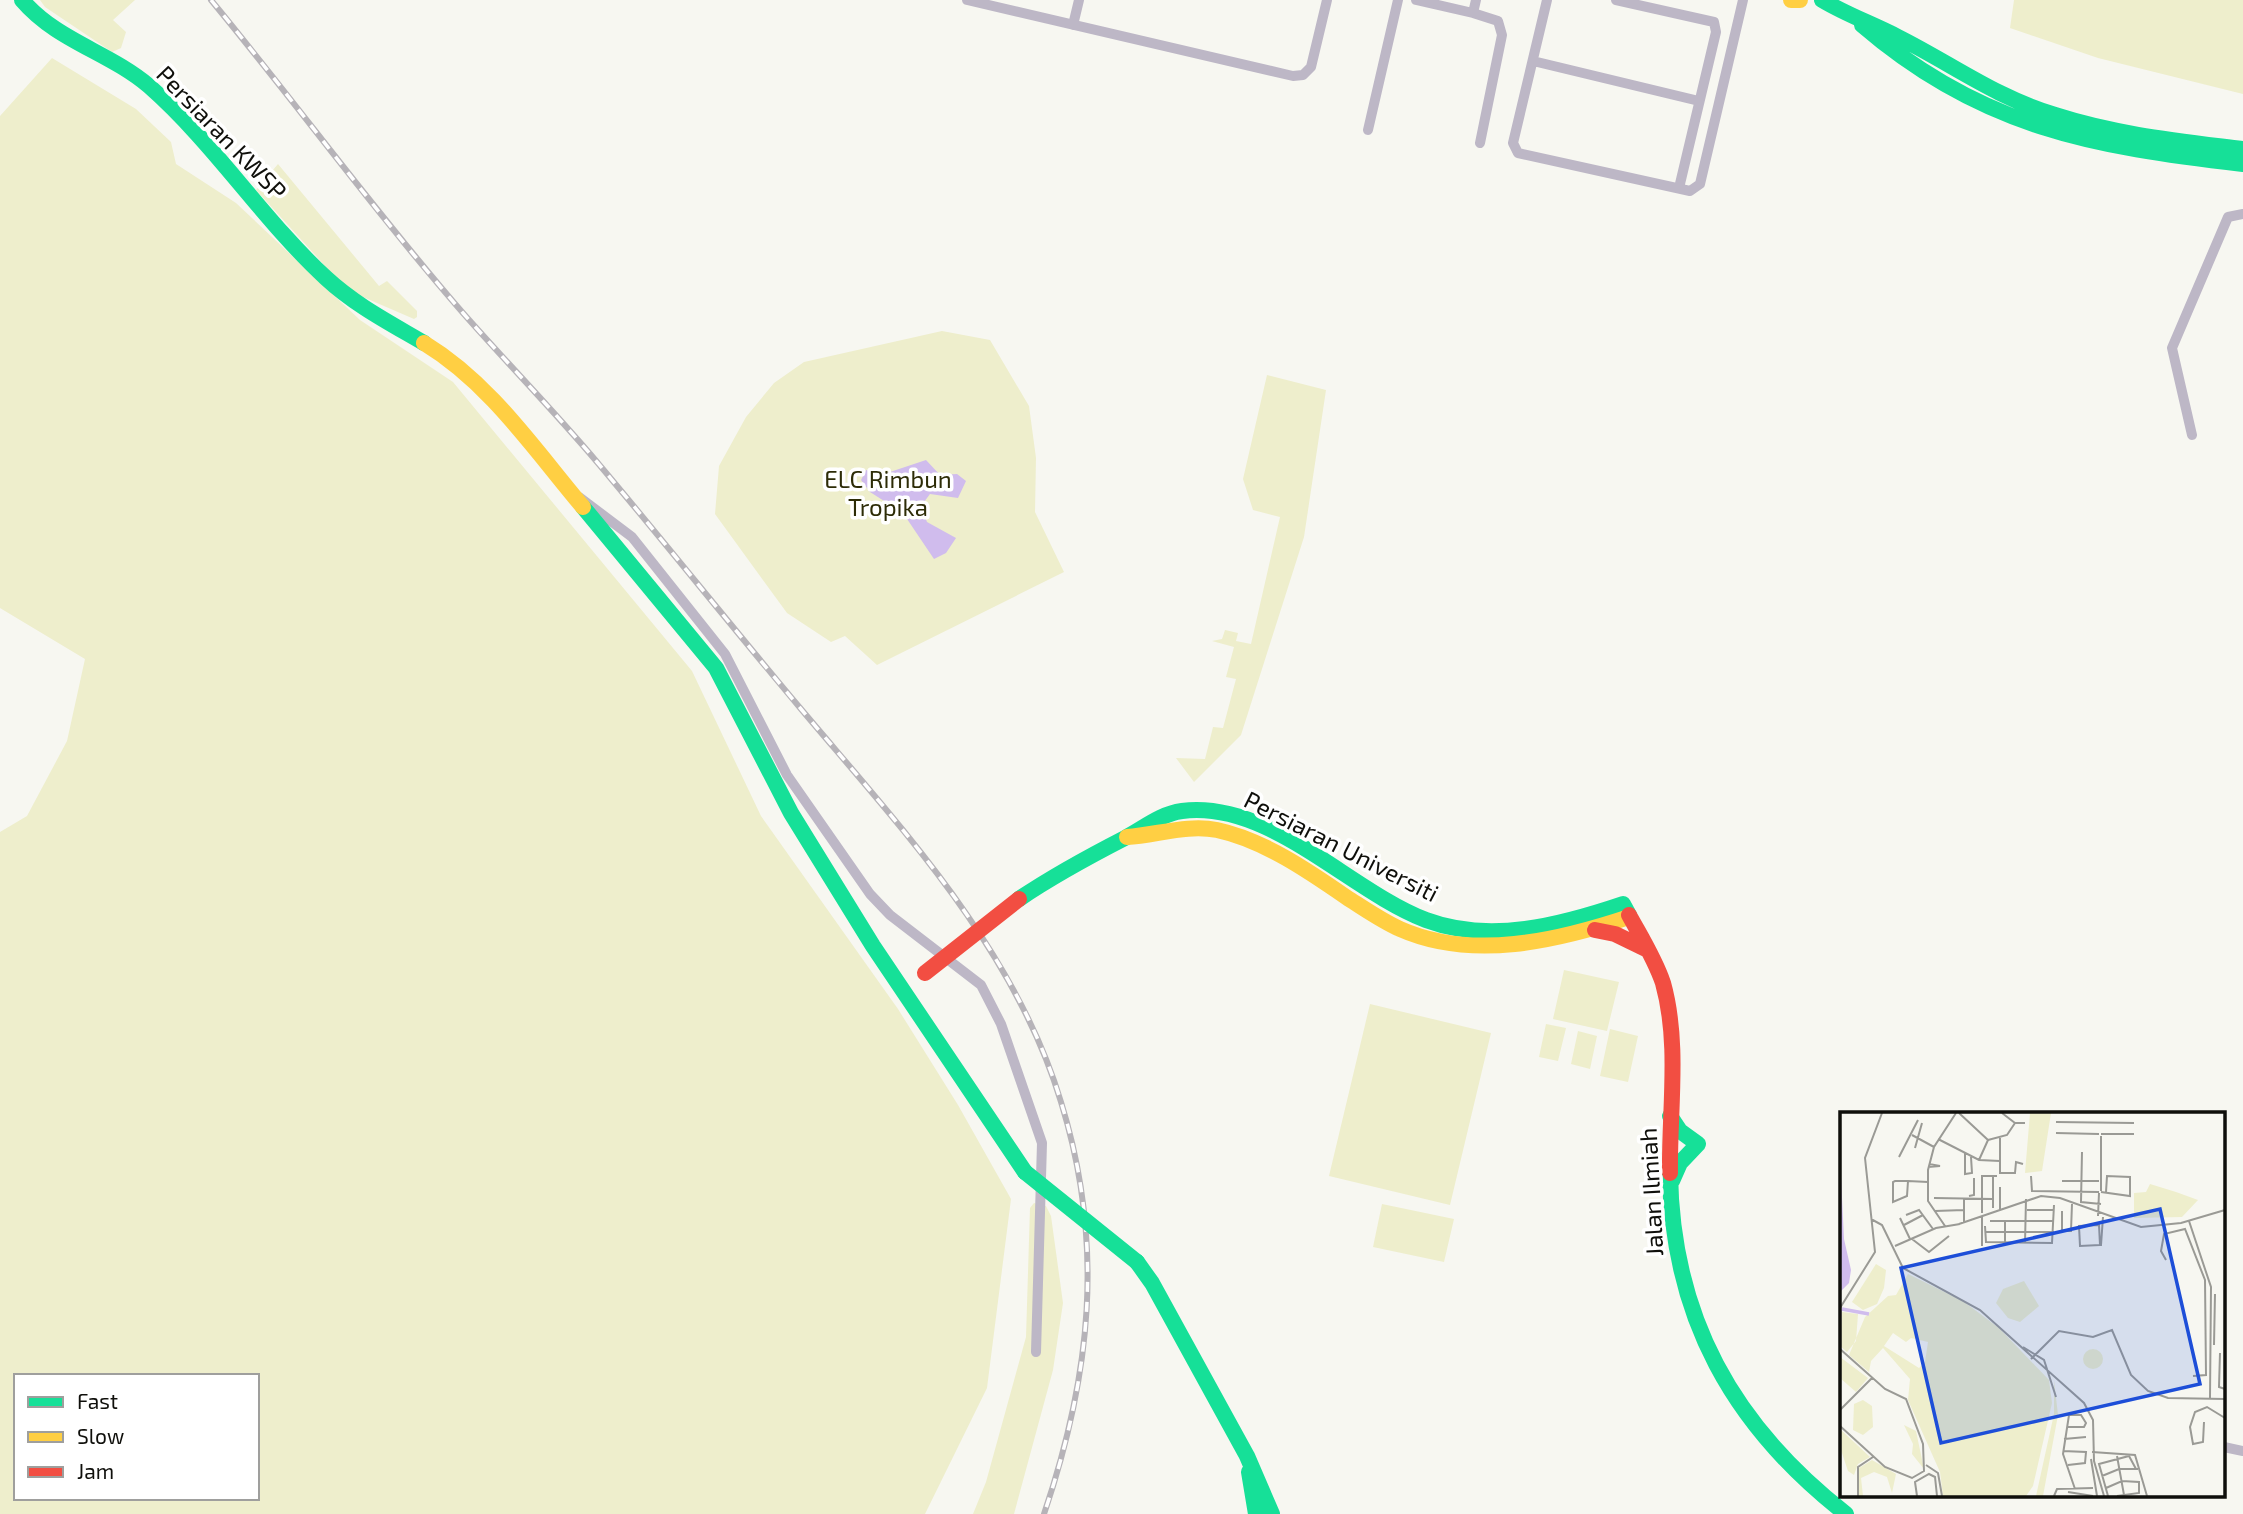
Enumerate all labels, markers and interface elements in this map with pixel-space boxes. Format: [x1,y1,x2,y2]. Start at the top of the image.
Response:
street label: Persiaran KWSP [151,59,293,205]
park label: ELC Rimbun Tropika [824,464,952,521]
street label: Persiaran Universiti [1240,784,1444,907]
inset map [1840,1112,2226,1496]
street label: Jalan Ilmiah [1633,1127,1668,1257]
legend [14,1374,259,1500]
text: Fast [77,1388,118,1413]
text: Slow [77,1423,124,1448]
text: Jam [77,1458,114,1483]

